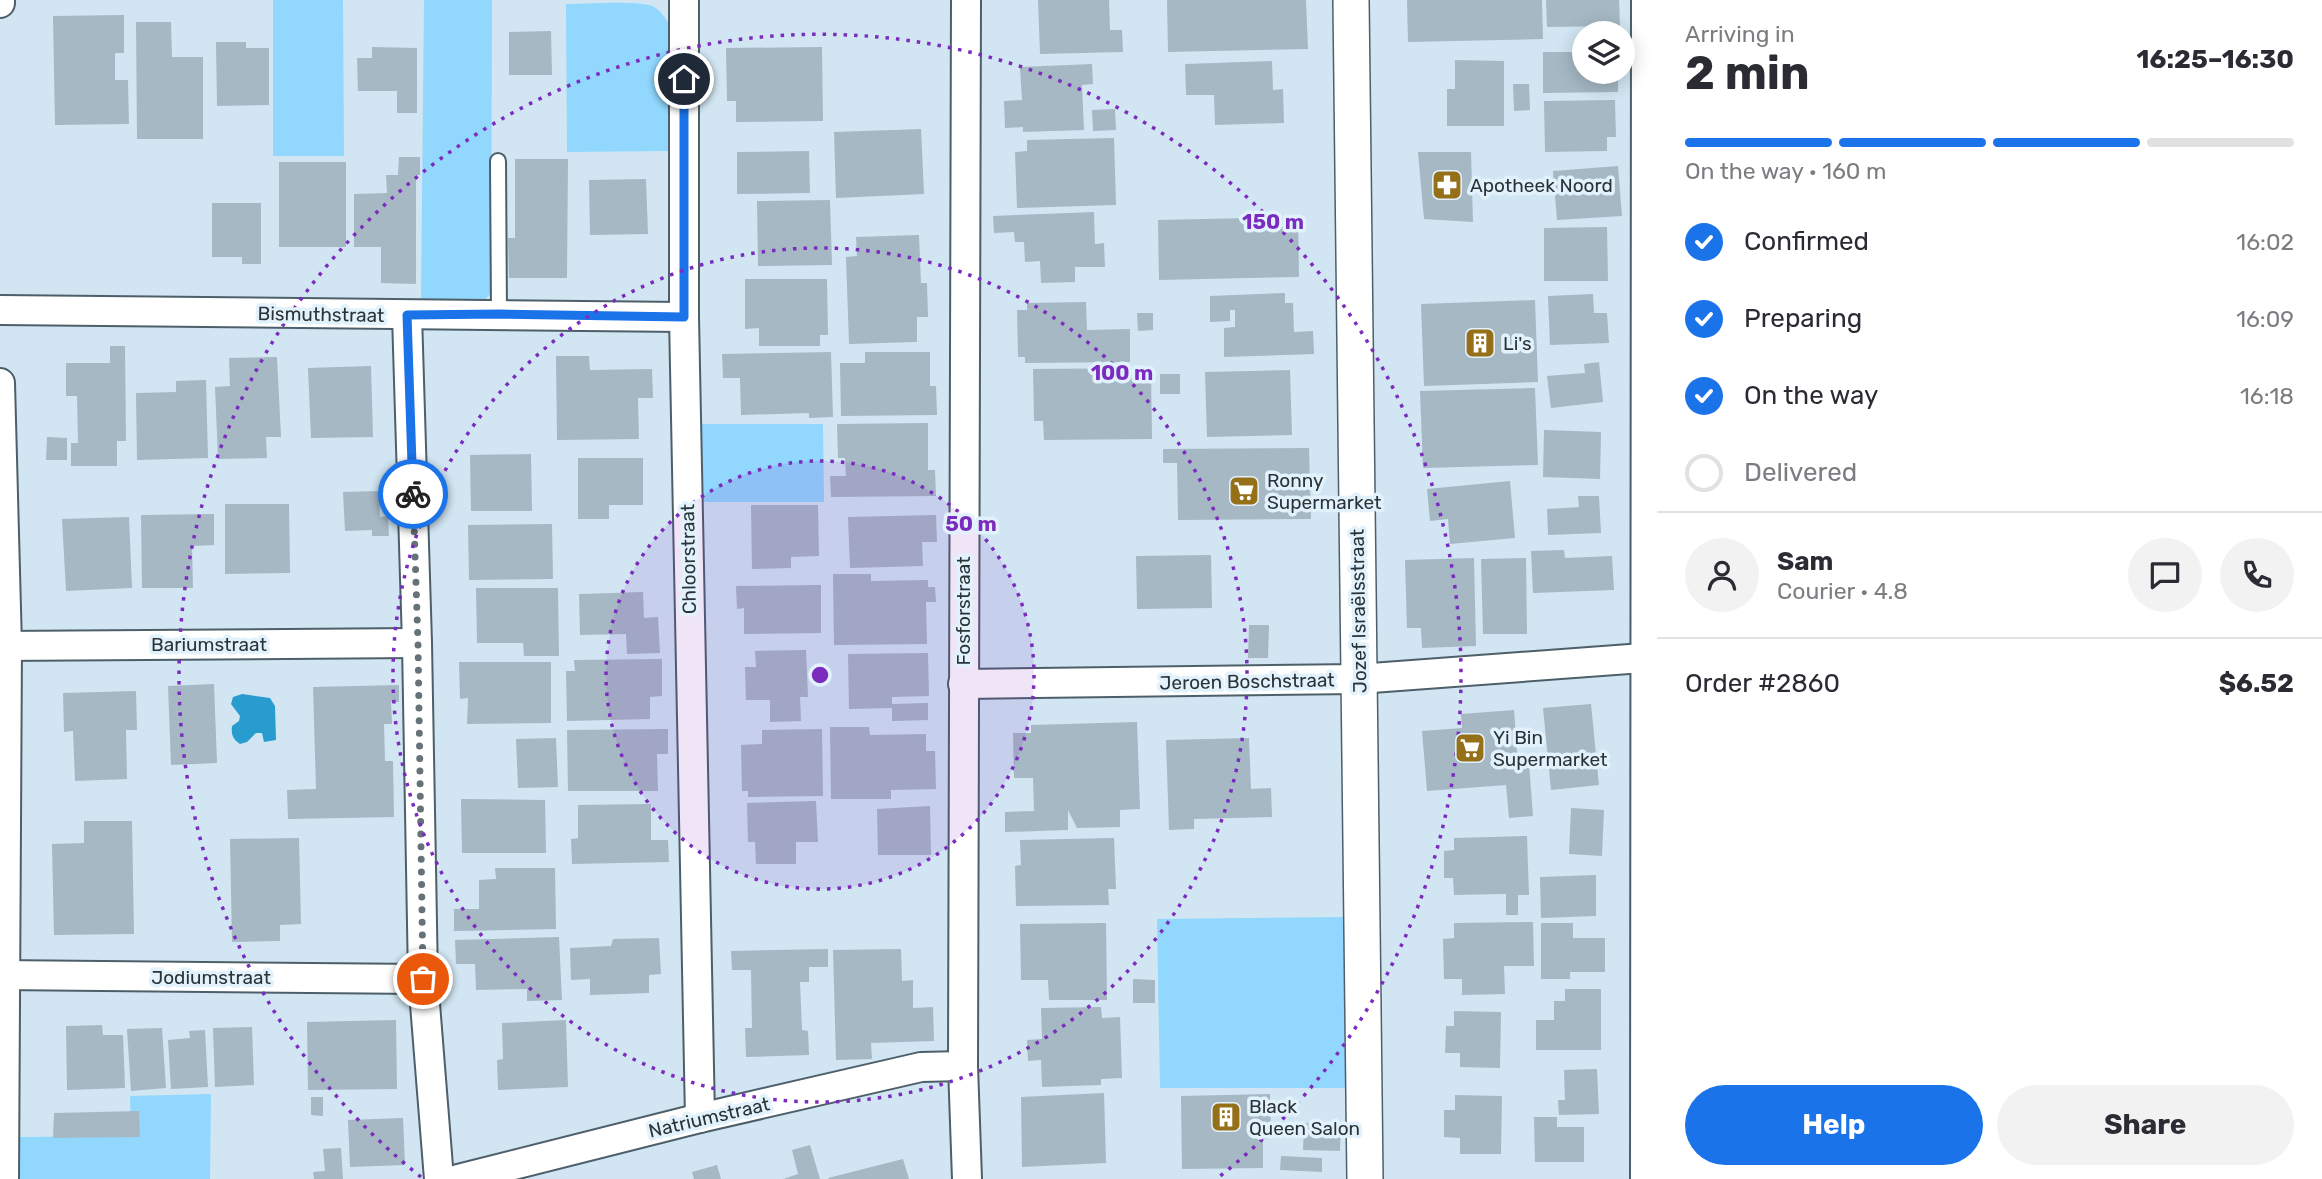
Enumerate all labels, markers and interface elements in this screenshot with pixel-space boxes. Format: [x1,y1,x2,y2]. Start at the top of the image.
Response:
text: Arriving in [1685,20,1795,48]
map controls [1572,21,1635,84]
button: layers [1572,21,1635,84]
text: 16:25–16:30 [2137,44,2294,75]
text: 2 min [1685,46,1810,101]
pin [654,49,714,109]
icon: home [665,60,703,98]
text: On the way · 160 m [1685,157,1887,185]
pharmacy icon: Apotheek Noord [1430,168,1464,202]
place label: Apotheek Noord [1470,174,1613,197]
text: 150 m [1242,209,1304,234]
icon: check [1685,223,1723,261]
text: Confirmed [1744,226,1869,257]
text: 16:02 [2236,228,2294,256]
icon: check [1685,300,1723,338]
street label: Bismuthstraat [257,302,385,327]
text: Preparing [1744,303,1862,334]
text: 16:09 [2236,305,2294,333]
building icon: Li's [1463,326,1497,360]
place label: Li's [1503,332,1532,355]
text: 100 m [1091,360,1153,385]
icon: check [1685,377,1723,415]
text: On the way [1744,380,1878,411]
text: 16:18 [2240,382,2294,410]
text: Delivered [1744,457,1857,488]
courier [378,459,448,529]
place label: Ronny Supermarket [1267,469,1382,514]
supermarket icon: Ronny Supermarket [1227,474,1261,508]
icon: bike [394,475,432,513]
street label: Chloorstraat [676,503,701,614]
text: 50 m [945,511,997,536]
street label: Jozef Israëlsstraat [1346,528,1371,693]
button: person [1685,538,1759,612]
button: chat [2128,538,2202,612]
button: phone [2220,538,2294,612]
text: Sam [1777,546,1833,577]
street label: Fosforstraat [952,556,975,666]
text: Courier · 4.8 [1777,577,1908,605]
street label: Bariumstraat [151,633,267,656]
centre of rings [808,663,832,687]
street label: Jeroen Boschstraat [1159,668,1335,695]
text: Order #2860 [1685,668,1840,699]
text: $6.52 [2219,668,2294,699]
place label: Yi Bin Supermarket [1493,726,1608,771]
supermarket icon: Yi Bin Supermarket [1453,731,1487,765]
pin [393,949,453,1009]
icon: bag [404,960,442,998]
street label: Jodiumstraat [151,966,271,989]
button: Help [1685,1085,1983,1165]
button: Share [1997,1085,2294,1165]
street label: Natriumstraat [646,1092,772,1143]
place label: Black Queen Salon [1249,1095,1360,1140]
building icon: Black Queen Salon [1209,1100,1243,1134]

